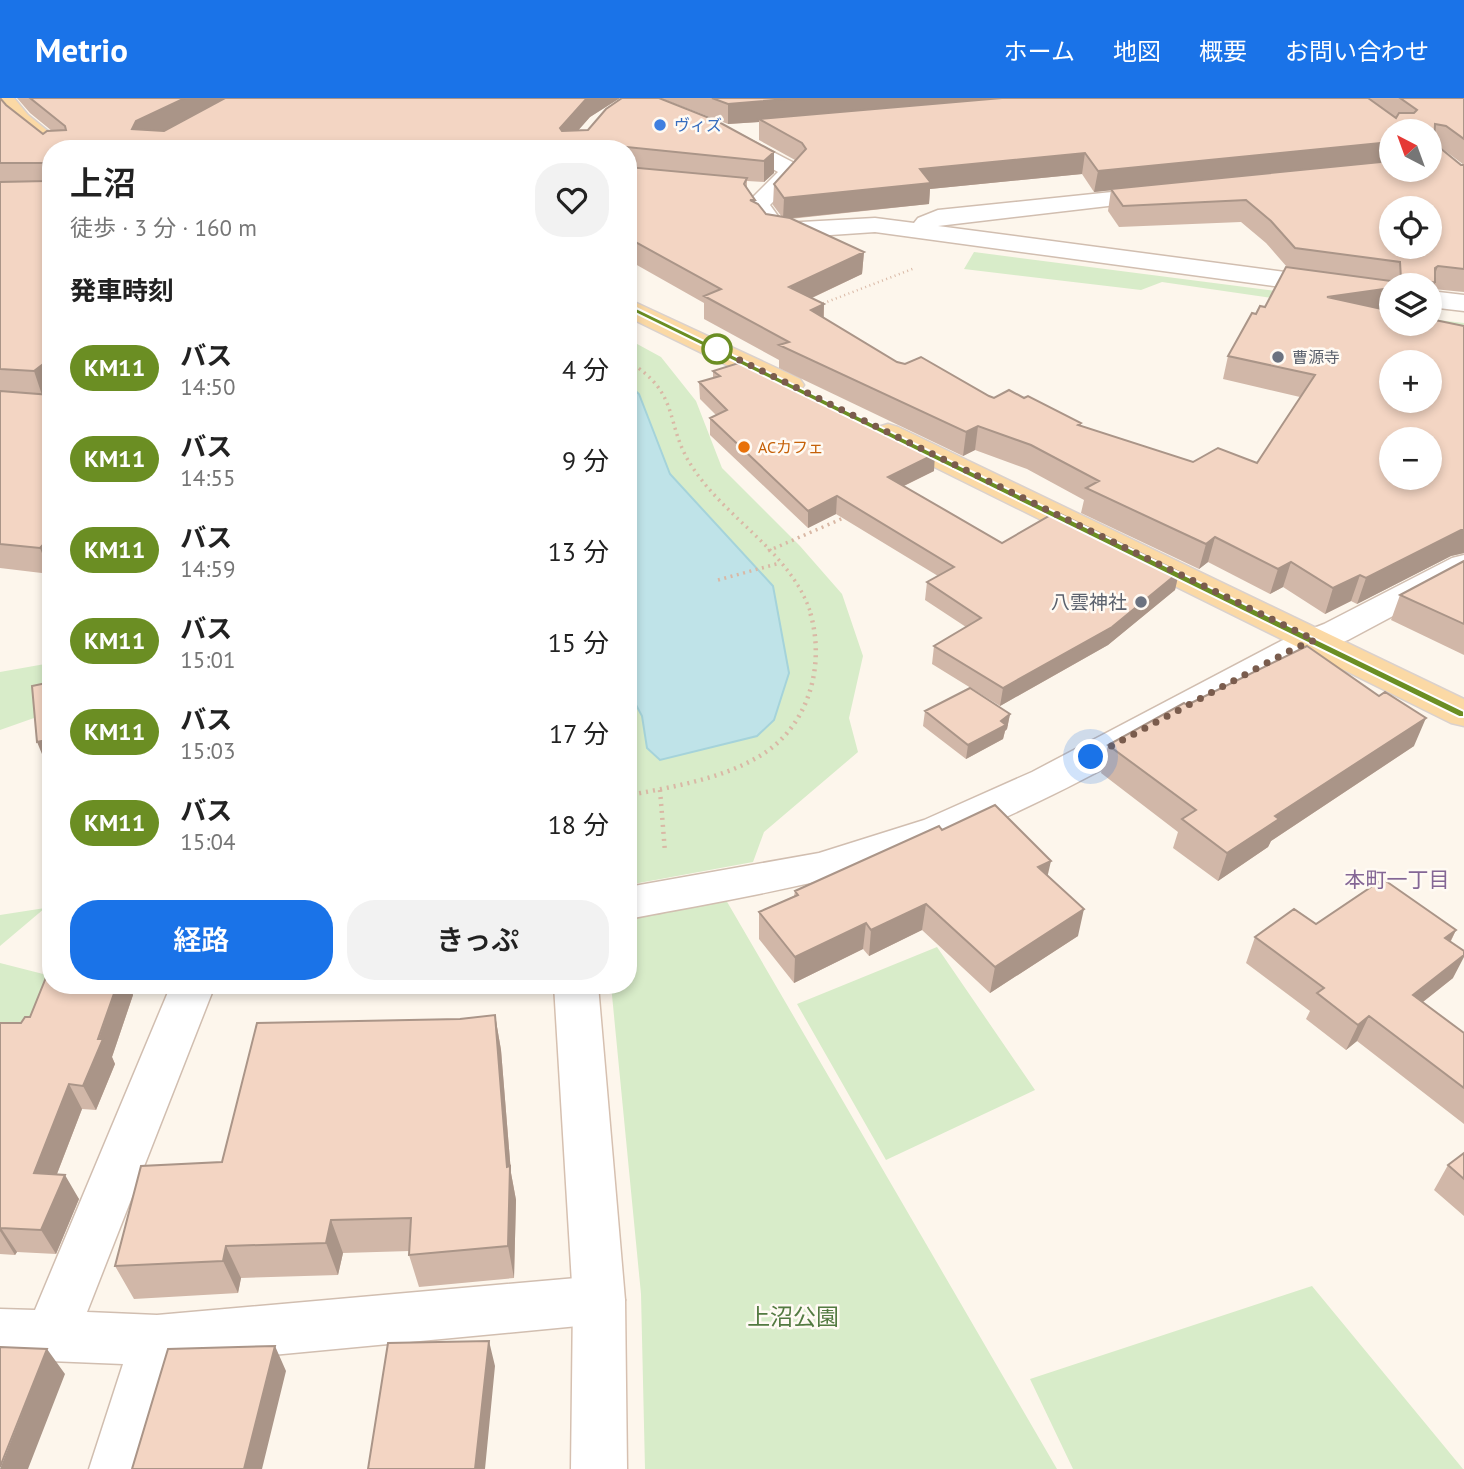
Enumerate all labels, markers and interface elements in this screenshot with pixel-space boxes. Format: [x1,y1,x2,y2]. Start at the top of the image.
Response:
text: Metrio [35,28,128,71]
text: ホーム [1004,36,1075,67]
text: 地図 [1113,36,1161,67]
text: 概要 [1199,36,1247,67]
text: お問い合わせ [1285,36,1429,67]
place label: ヴィズ [674,115,722,135]
marker: ヴィズ [652,117,668,133]
north arrow [1379,119,1442,182]
map controls [1379,119,1442,490]
text: 上沼 [70,161,136,204]
button: heart [535,163,609,237]
button: locate [1379,196,1442,259]
text: 徒歩 · 3 分 · 160 m [70,213,257,242]
button: layers [1379,273,1442,336]
text: 発車時刻 [70,274,174,307]
unlabelled marker [702,334,732,364]
text: バス [180,339,232,372]
place label: 曹源寺 [1292,347,1340,367]
marker: 曹源寺 [1270,349,1286,365]
button: + [1379,350,1442,413]
text: KM11 [84,352,145,383]
text: 4 分 [562,353,609,386]
text: 14:50 [180,372,235,401]
button: − [1379,427,1442,490]
text: バス [180,430,232,463]
place label: ACカフェ [758,437,824,457]
marker: ACカフェ [736,439,752,455]
text: KM11 [84,443,145,474]
text: 9 分 [562,444,609,477]
text: 14:55 [180,463,235,492]
text: バス [180,521,232,554]
text: KM11 [84,534,145,565]
text: 13 分 [548,535,609,568]
text: 14:59 [180,554,235,583]
place label: 八雲神社 [1051,590,1127,614]
marker: 八雲神社 [1133,594,1149,610]
text: バス [180,612,232,645]
text: KM11 [84,625,145,656]
text: 15 分 [548,626,609,659]
text: 15:01 [180,645,235,674]
text: バス [180,703,232,736]
text: KM11 [84,716,145,747]
text: 17 分 [549,717,609,750]
text: 15:03 [180,736,235,765]
your location [1073,739,1108,774]
text: バス [180,794,232,827]
text: KM11 [84,807,145,838]
text: 18 分 [548,808,609,841]
text: 15:04 [180,827,235,856]
district label: 本町一丁目 [1345,866,1450,893]
button: 経路 [70,900,333,980]
button: きっぷ [347,900,609,980]
park label: 上沼公園 [747,1302,839,1331]

